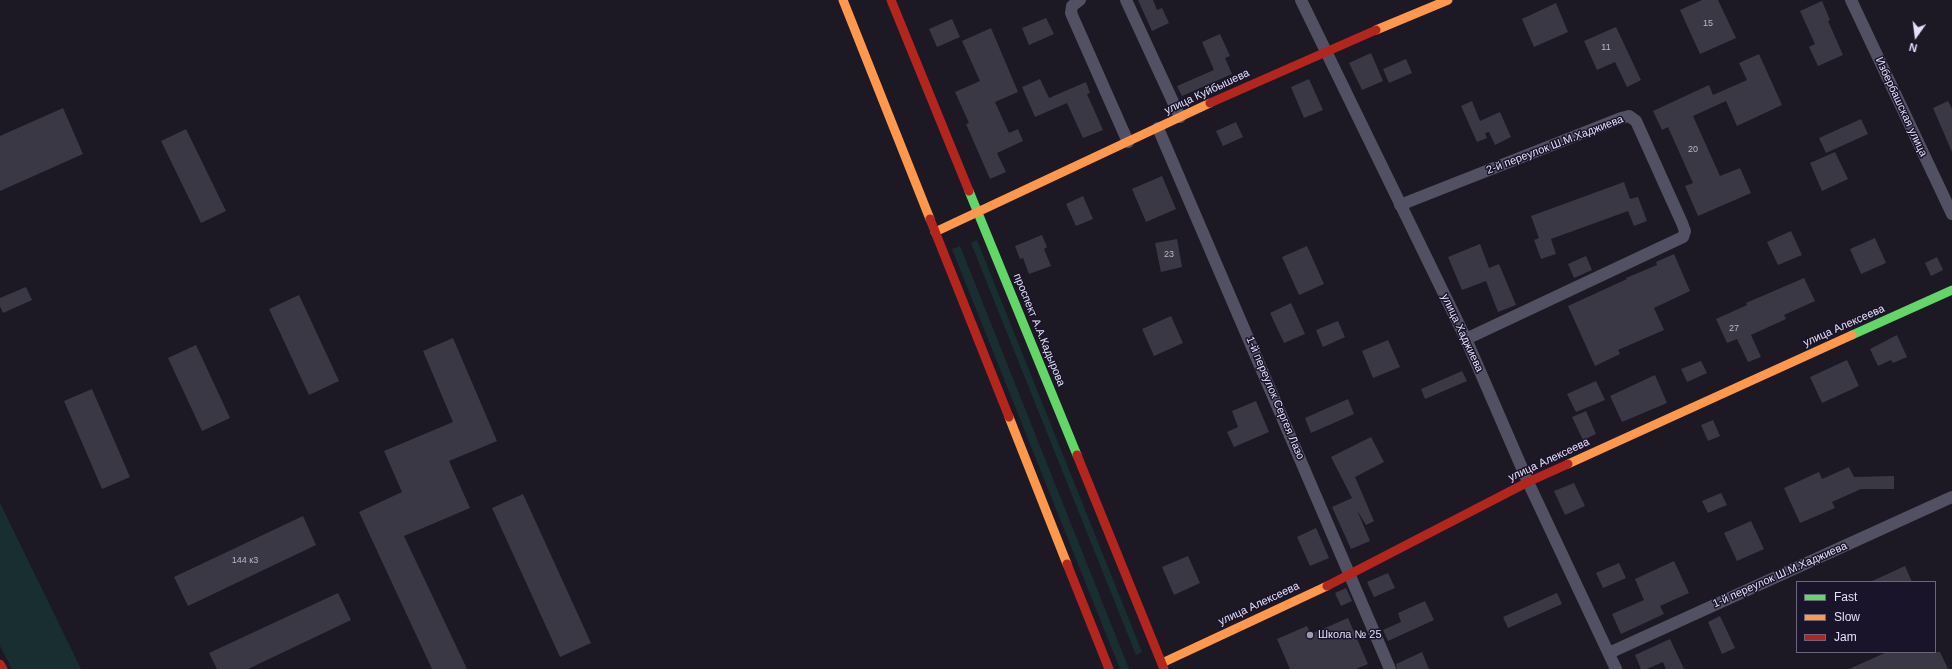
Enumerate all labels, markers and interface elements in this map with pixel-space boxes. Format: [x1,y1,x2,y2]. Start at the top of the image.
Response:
north arrow [1896,16,1936,56]
house number: 15 [1703,19,1713,29]
text: N [1908,41,1918,54]
house number: 11 [1601,43,1611,53]
street label: Избербашская улица [1872,55,1930,159]
street label: улица Куйбышева [1162,67,1252,117]
street label: 2-й переулок Ш.М.Хаджиева [1485,113,1625,177]
house number: 20 [1688,145,1698,155]
house number: 23 [1164,250,1174,260]
street label: проспект А.А.Кадырова [1010,272,1068,388]
street label: улица Хаджиева [1438,292,1486,374]
street label: улица Алексеева [1801,302,1887,350]
house number: 27 [1729,324,1739,334]
street label: 1-й переулок Сергея Лазо [1243,335,1307,461]
street label: улица Алексеева [1506,435,1592,485]
street label: 1-й переулок Ш.М.Хаджиева [1711,539,1849,611]
house number: 144 к3 [232,556,258,566]
street label: улица Алексеева [1216,579,1302,629]
legend [1796,581,1936,653]
text: Fast [1834,590,1857,604]
text: Slow [1834,610,1860,624]
place label: Школа № 25 [1318,628,1382,642]
marker: Школа № 25 [1305,630,1315,640]
text: Jam [1834,630,1857,644]

